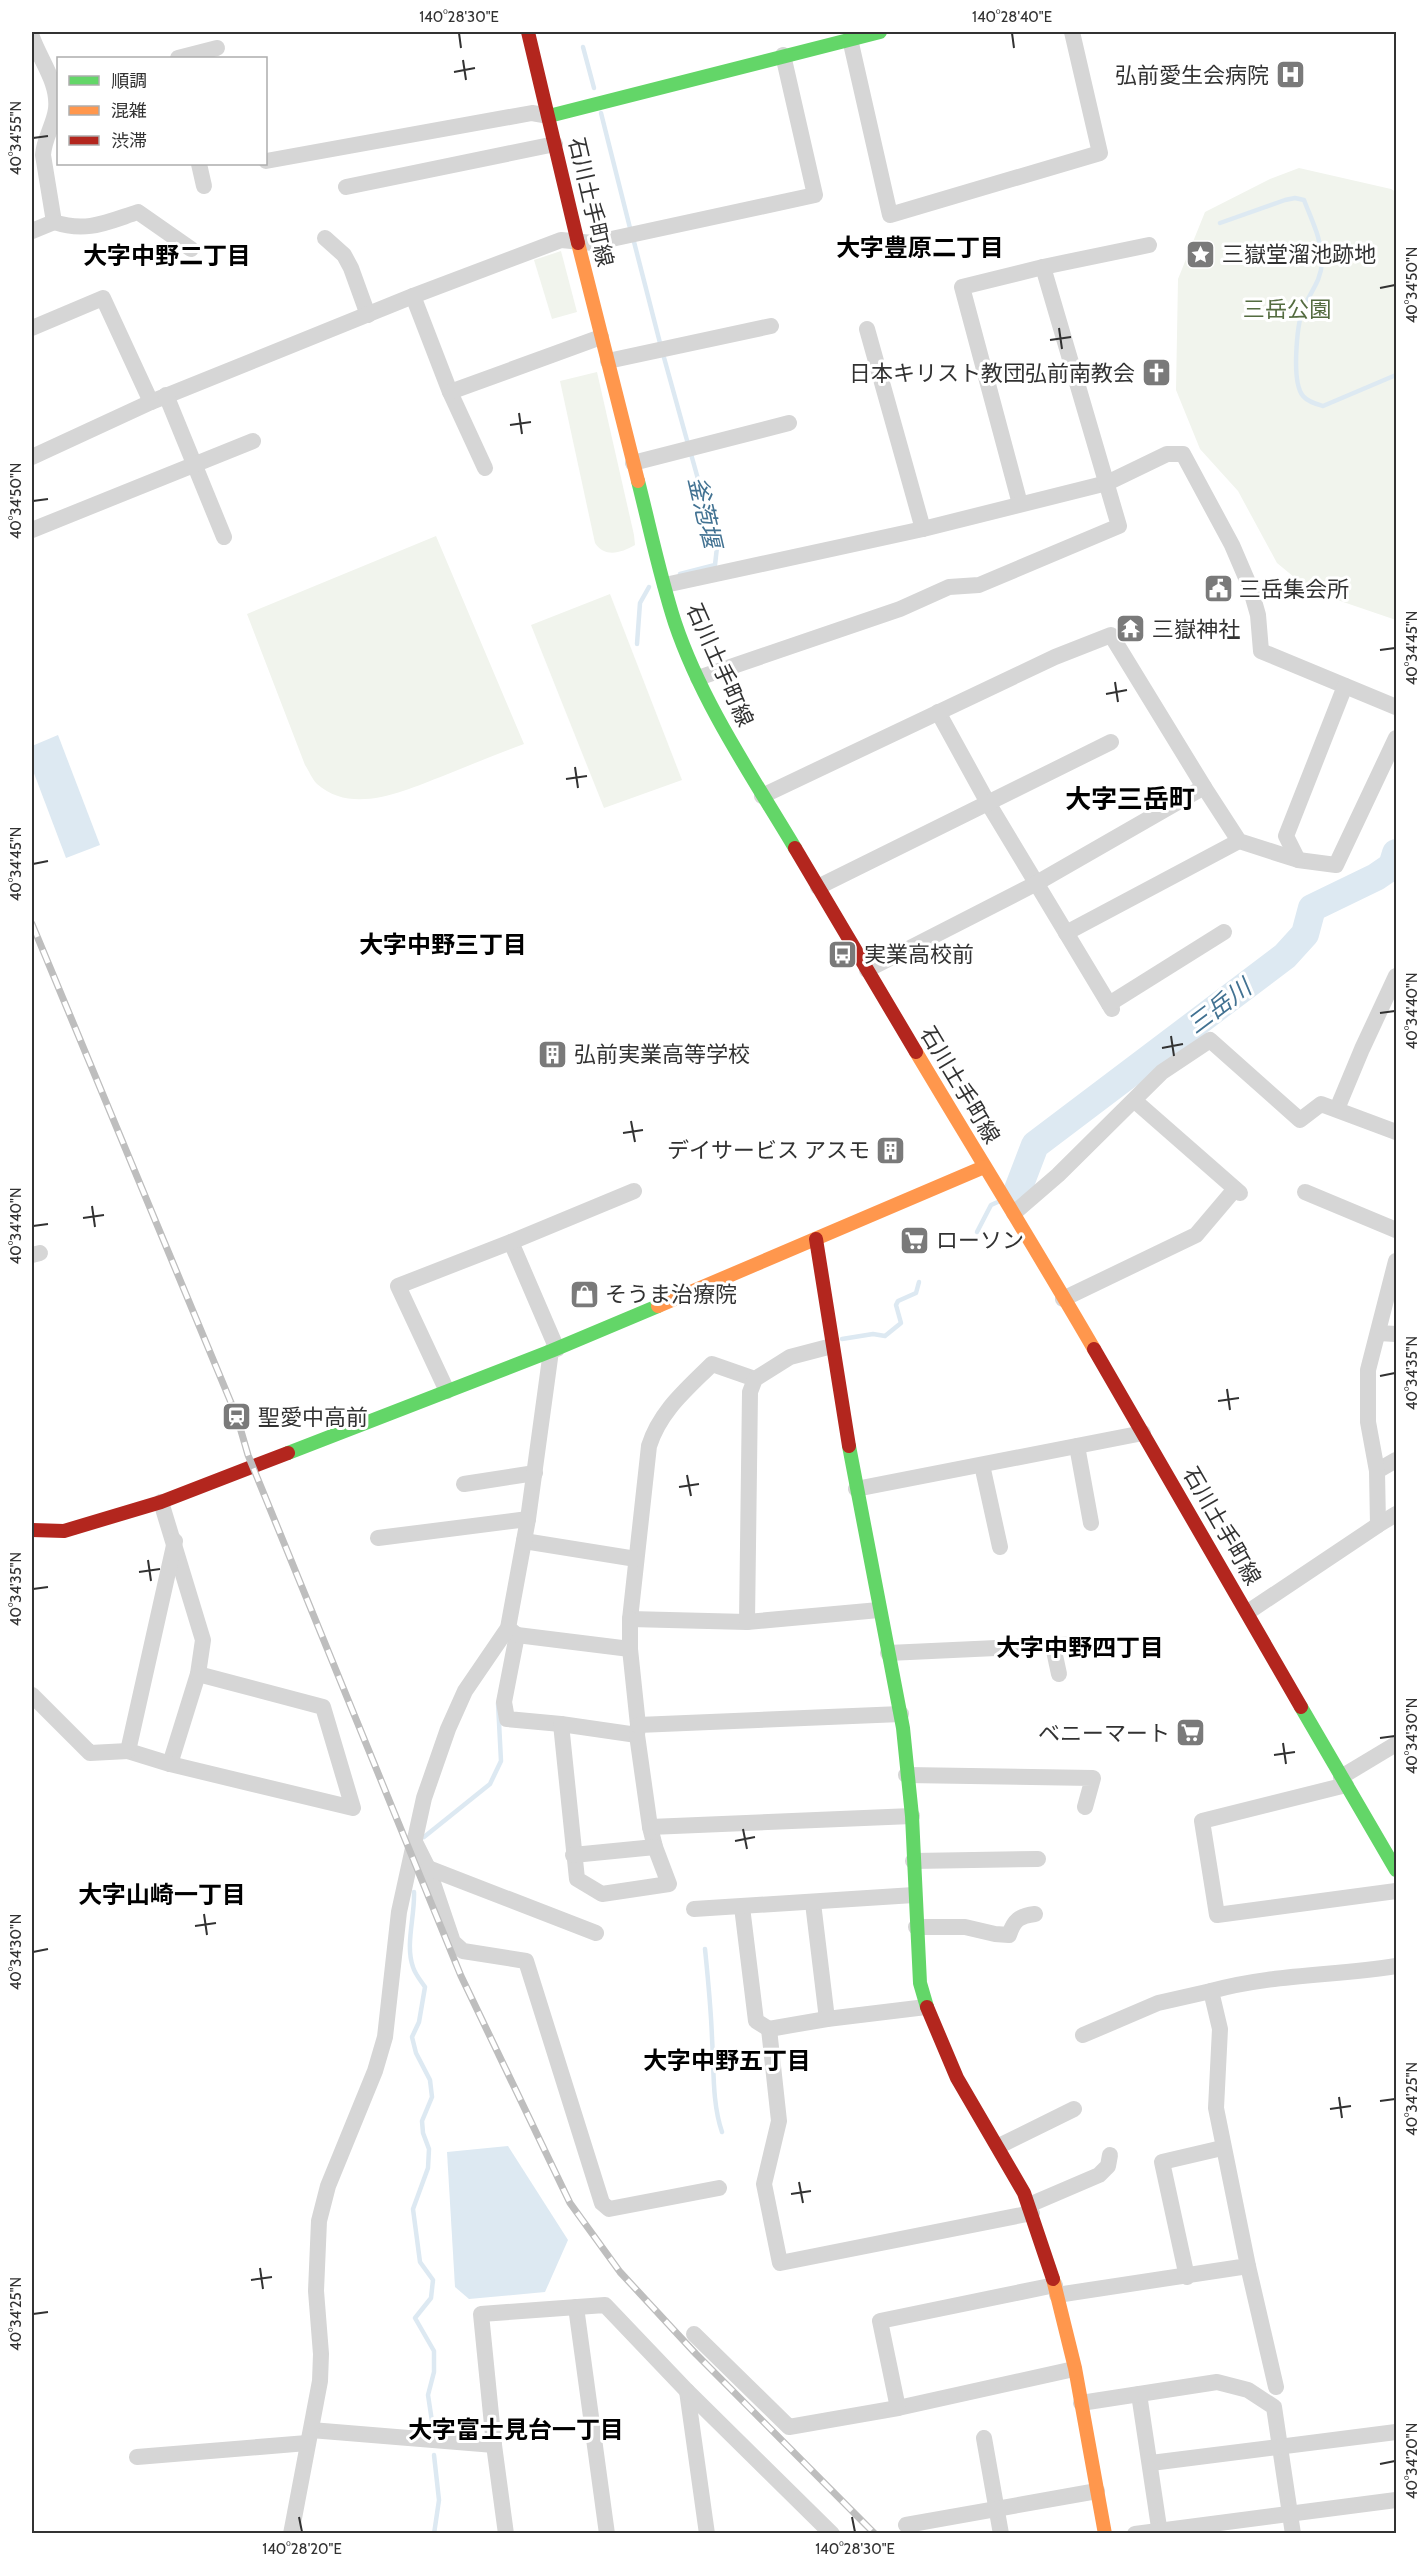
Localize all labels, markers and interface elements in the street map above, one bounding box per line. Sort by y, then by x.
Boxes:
text: 140°28'30"E [419,8,499,26]
text: 140°28'40"E [972,8,1052,26]
legend [57,57,267,165]
hospital icon: 弘前愛生会病院 [1274,59,1306,91]
place label: 弘前愛生会病院 [1115,62,1269,89]
text: 順調 [111,70,147,92]
text: 混雑 [111,100,147,122]
text: 40°34'55"N [7,101,25,175]
text: 渋滞 [111,130,147,152]
street label: 石川土手町線 [563,135,619,269]
district label: 大字豊原二丁目 [836,233,1004,262]
place icon: 三嶽堂溜池跡地 [1185,238,1217,270]
district label: 大字中野二丁目 [83,241,251,270]
place label: 三嶽堂溜池跡地 [1222,241,1376,268]
text: 40°34'50"N [1403,247,1421,323]
park label: 三岳公園 [1243,296,1331,323]
church icon: 日本キリスト教団弘前南教会 [1140,357,1172,389]
place label: 日本キリスト教団弘前南教会 [849,360,1135,387]
text: 40°34'50"N [7,463,25,539]
water label: 釜萢堰 [683,474,728,554]
public building icon: 三岳集会所 [1202,573,1234,605]
place label: 三岳集会所 [1239,576,1349,603]
street label: 石川土手町線 [681,599,759,731]
text: 40°34'45"N [1403,611,1421,685]
temple icon: 三嶽神社 [1115,613,1147,645]
place label: 三嶽神社 [1152,616,1240,643]
district label: 大字三岳町 [1065,783,1195,815]
text: 40°34'45"N [7,827,25,901]
district label: 大字中野三丁目 [359,930,527,959]
bus stop icon: 実業高校前 [827,938,859,970]
place label: 実業高校前 [864,941,974,968]
water label: 三岳川 [1182,971,1259,1039]
text: 40°34'40"N [1403,973,1421,1049]
street label: 石川土手町線 [914,1021,1006,1149]
building icon: 弘前実業高等学校 [537,1038,569,1070]
place label: 弘前実業高等学校 [574,1041,750,1068]
building icon: デイサービス アスモ [875,1134,907,1166]
place label: デイサービス アスモ [667,1137,870,1164]
text: 40°34'40"N [7,1188,25,1264]
supermarket icon: ローソン [899,1224,931,1256]
place label: ローソン [936,1227,1024,1254]
shop icon: そうま治療院 [568,1278,600,1310]
place label: そうま治療院 [605,1281,737,1308]
text: 40°34'35"N [1403,1336,1421,1410]
station icon: 聖愛中高前 [221,1401,253,1433]
place label: 聖愛中高前 [258,1404,368,1431]
street label: 石川土手町線 [1177,1462,1267,1590]
text: 40°34'35"N [7,1552,25,1626]
district label: 大字中野四丁目 [996,1633,1164,1662]
text: 40°34'30"N [1403,1698,1421,1774]
supermarket icon: ベニーマート [1175,1717,1207,1749]
place label: ベニーマート [1038,1720,1170,1747]
district label: 大字山崎一丁目 [78,1880,246,1909]
text: 40°34'30"N [7,1914,25,1990]
district label: 大字中野五丁目 [643,2046,811,2075]
text: 40°34'25"N [1403,2062,1421,2136]
text: 40°34'25"N [7,2277,25,2351]
district label: 大字富士見台一丁目 [408,2415,624,2444]
text: 40°34'20"N [1403,2423,1421,2499]
text: 140°28'20"E [262,2540,342,2558]
text: 140°28'30"E [815,2540,895,2558]

